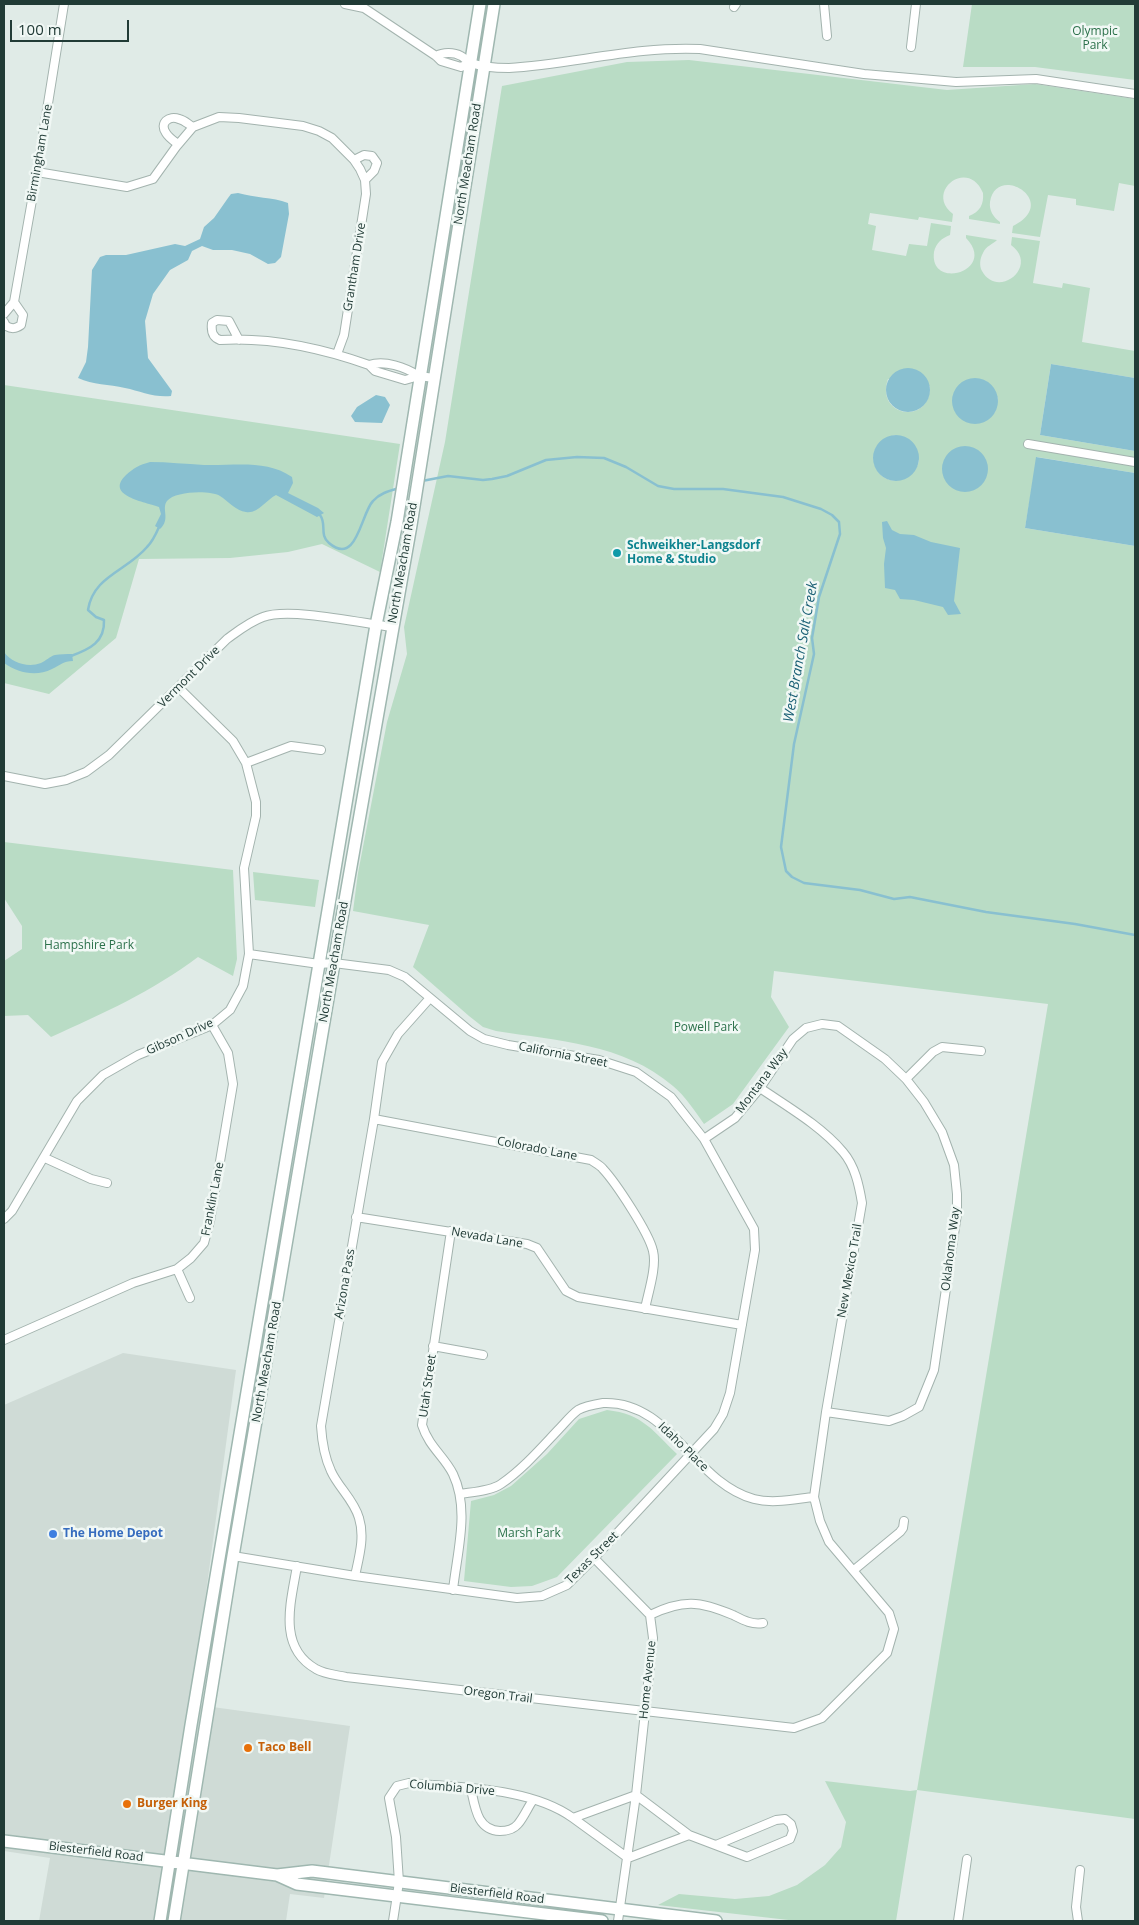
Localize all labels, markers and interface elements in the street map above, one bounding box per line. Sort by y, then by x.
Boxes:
scale bar [12,10,131,42]
text: 100 m [18,19,62,39]
park label: Olympic Park [1072,25,1118,53]
street label: North Meacham Road [451,102,485,226]
street label: Birmingham Lane [24,103,56,203]
street label: Grantham Drive [341,222,369,312]
street label: North Meacham Road [385,501,421,625]
place label: Schweikher-Langsdorf Home & Studio [627,539,760,567]
marker: Schweikher-Langsdorf Home & Studio [611,547,623,559]
water label: West Branch Salt Creek [780,580,822,724]
street label: Vermont Drive [155,643,223,711]
street label: North Meacham Road [316,900,352,1024]
park label: Hampshire Park [44,939,134,953]
street label: Gibson Drive [144,1016,216,1058]
park label: Powell Park [674,1021,738,1035]
street label: California Street [517,1039,609,1071]
street label: Montana Way [733,1046,791,1116]
street label: Colorado Lane [496,1134,578,1164]
street label: Franklin Lane [199,1161,227,1237]
street label: Oklahoma Way [939,1206,963,1292]
street label: New Mexico Trail [835,1223,865,1319]
street label: Nevada Lane [450,1225,524,1251]
street label: Arizona Pass [332,1248,358,1320]
street label: North Meacham Road [249,1300,285,1424]
street label: Utah Street [416,1353,440,1419]
street label: Idaho Place [655,1419,711,1475]
place label: The Home Depot [63,1527,163,1541]
park label: Marsh Park [497,1527,561,1541]
marker: The Home Depot [47,1528,59,1540]
street label: Texas Street [563,1529,621,1587]
street label: Home Avenue [637,1640,659,1720]
street label: Oregon Trail [463,1684,533,1706]
place label: Taco Bell [258,1741,311,1755]
marker: Taco Bell [242,1742,254,1754]
street label: Columbia Drive [409,1777,495,1799]
place label: Burger King [137,1797,207,1811]
marker: Burger King [121,1798,133,1810]
street label: Biesterfield Road [48,1839,144,1865]
street label: Biesterfield Road [449,1881,545,1907]

